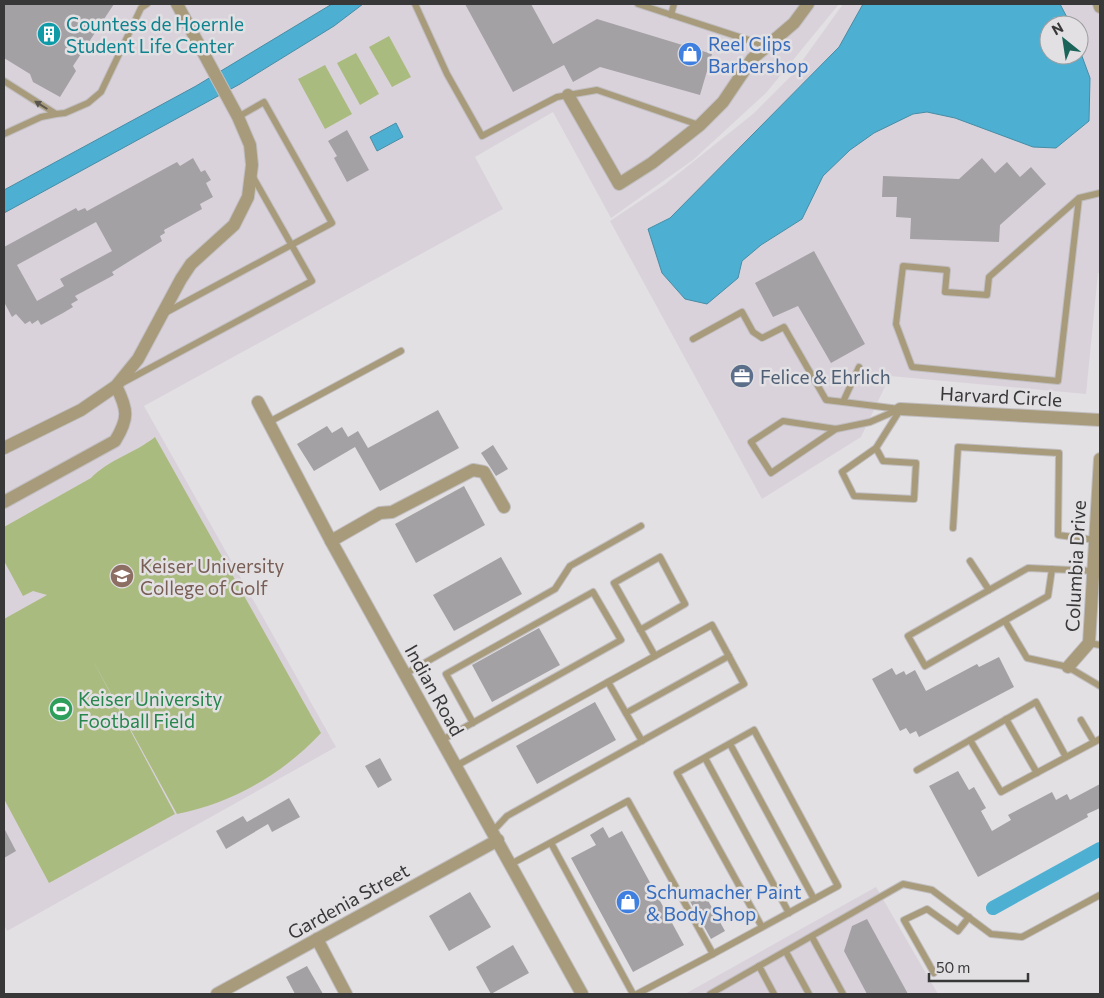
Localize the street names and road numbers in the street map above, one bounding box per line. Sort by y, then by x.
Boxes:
street label: Harvard Circle [939,381,1063,411]
street label: Columbia Drive [1060,499,1090,633]
street label: Indian Road [400,640,470,740]
street label: Gardenia Street [283,858,413,944]

